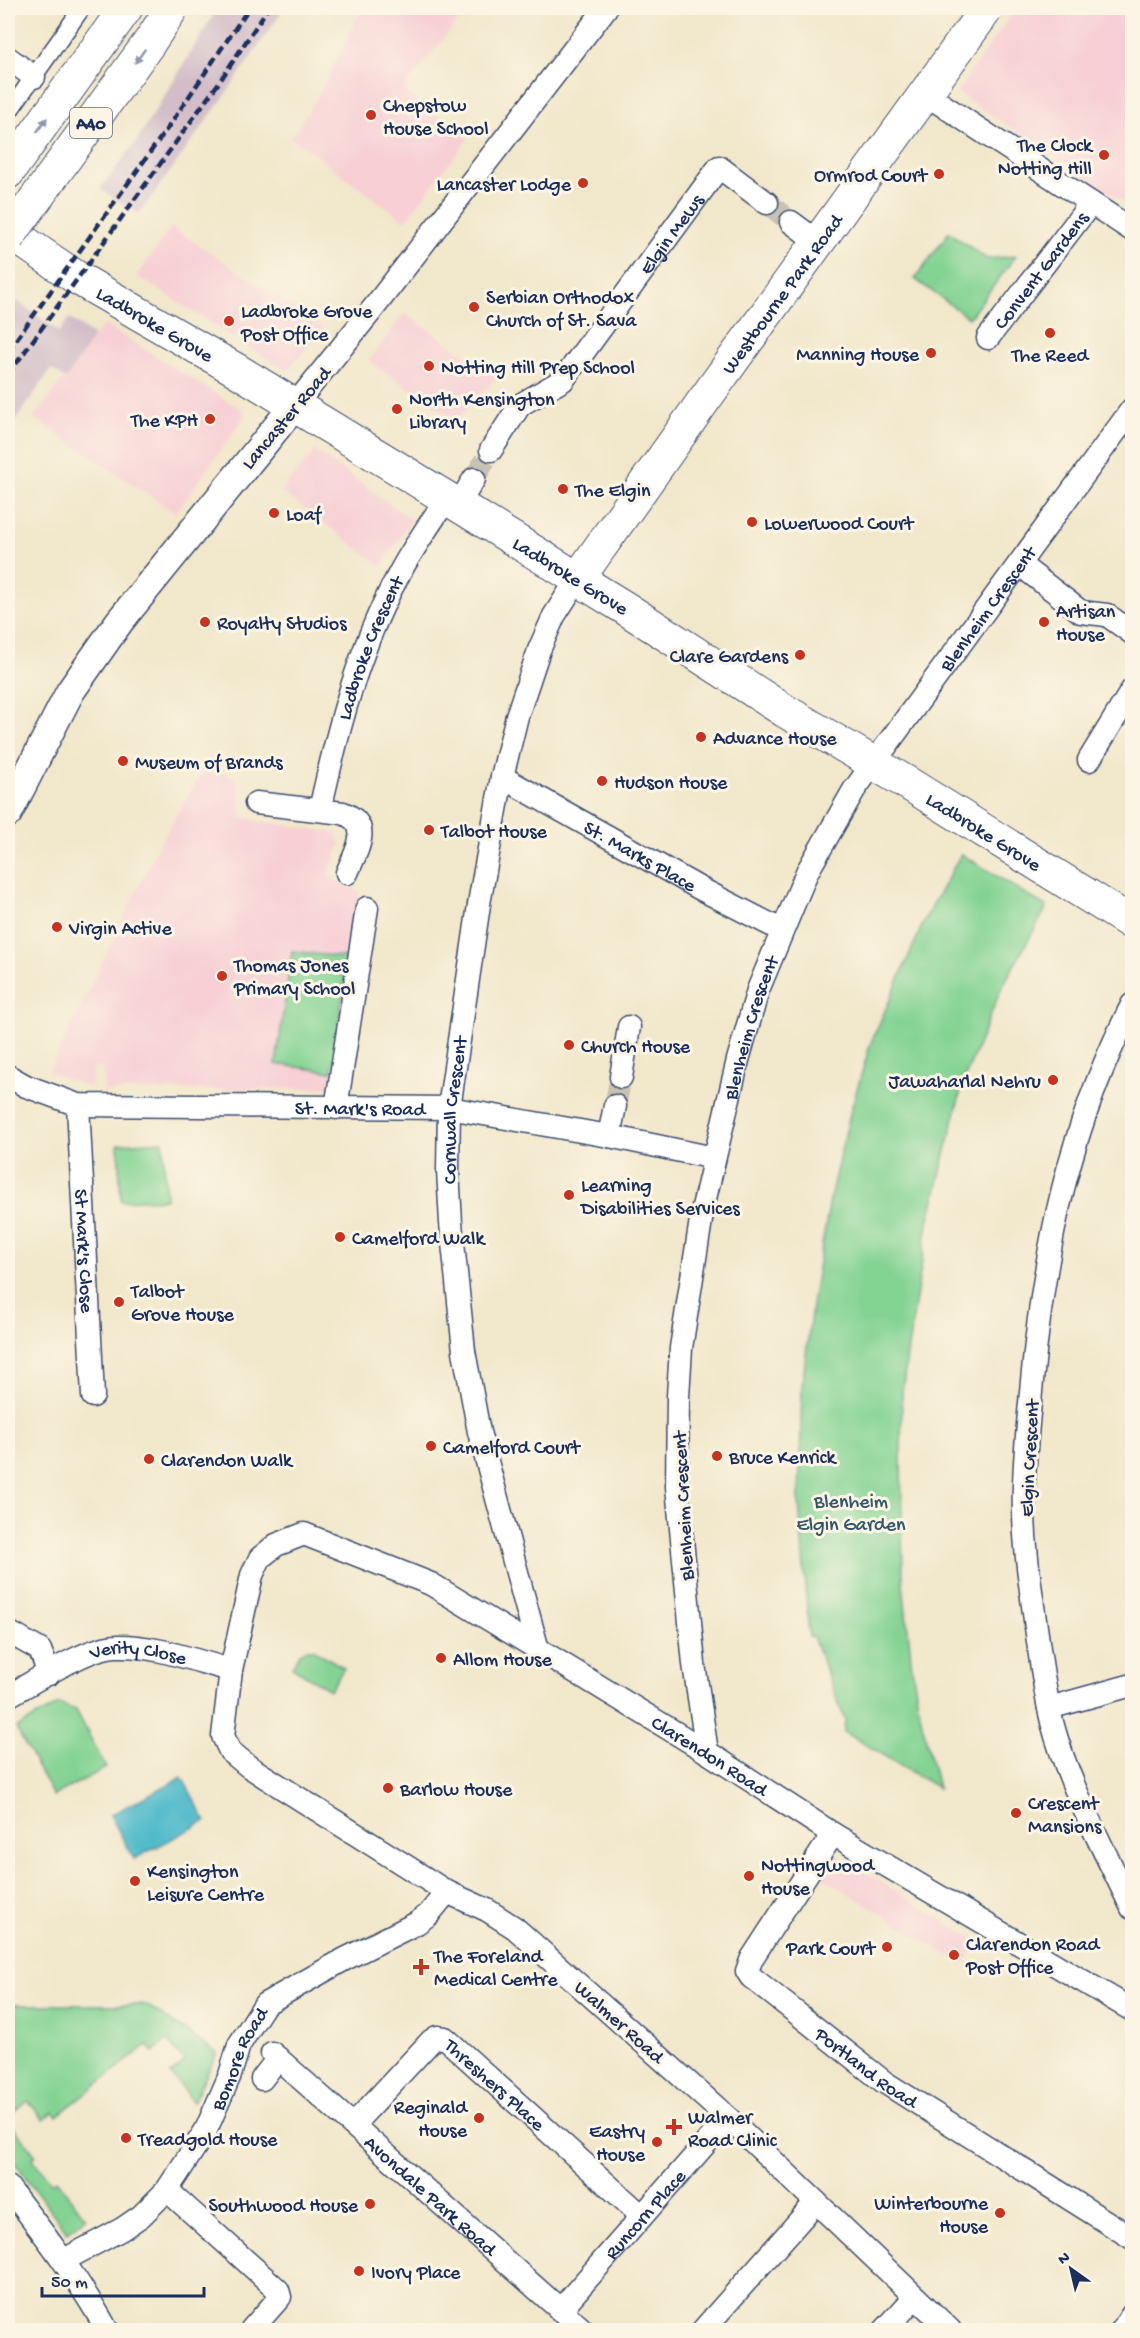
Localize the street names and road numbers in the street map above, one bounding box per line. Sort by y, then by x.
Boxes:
road number: A40 [70,108,112,138]
street label: Elgin Mews [636,190,711,280]
street label: Convent Gardens [991,208,1096,335]
street label: Westbourne Park Road [719,209,851,380]
street label: Ladbroke Grove [91,283,217,369]
street label: Lancaster Road [238,361,339,475]
street label: Ladbroke Grove [507,533,632,622]
street label: Blenheim Crescent [936,542,1044,678]
street label: Ladbroke Crescent [335,572,412,723]
street label: Ladbroke Grove [920,789,1045,879]
street label: St. Marks Place [579,817,700,899]
street label: Blenheim Crescent [721,952,786,1104]
street label: Cornwall Crescent [440,1034,475,1185]
street label: St. Mark's Road [295,1099,428,1123]
street label: St Mark's Close [67,1189,97,1314]
street label: Elgin Crescent [1017,1397,1046,1517]
street label: Blenheim Crescent [670,1429,701,1582]
street label: Verity Close [86,1638,189,1672]
street label: Clarendon Road [646,1713,773,1804]
street label: Walmer Road [568,1977,669,2071]
street label: Bomore Road [208,2002,276,2116]
street label: Portland Road [808,2023,923,2116]
street label: Threshers Place [438,2034,549,2138]
street label: Avondale Park Road [358,2132,501,2264]
street label: Runcorn Place [602,2166,693,2266]

